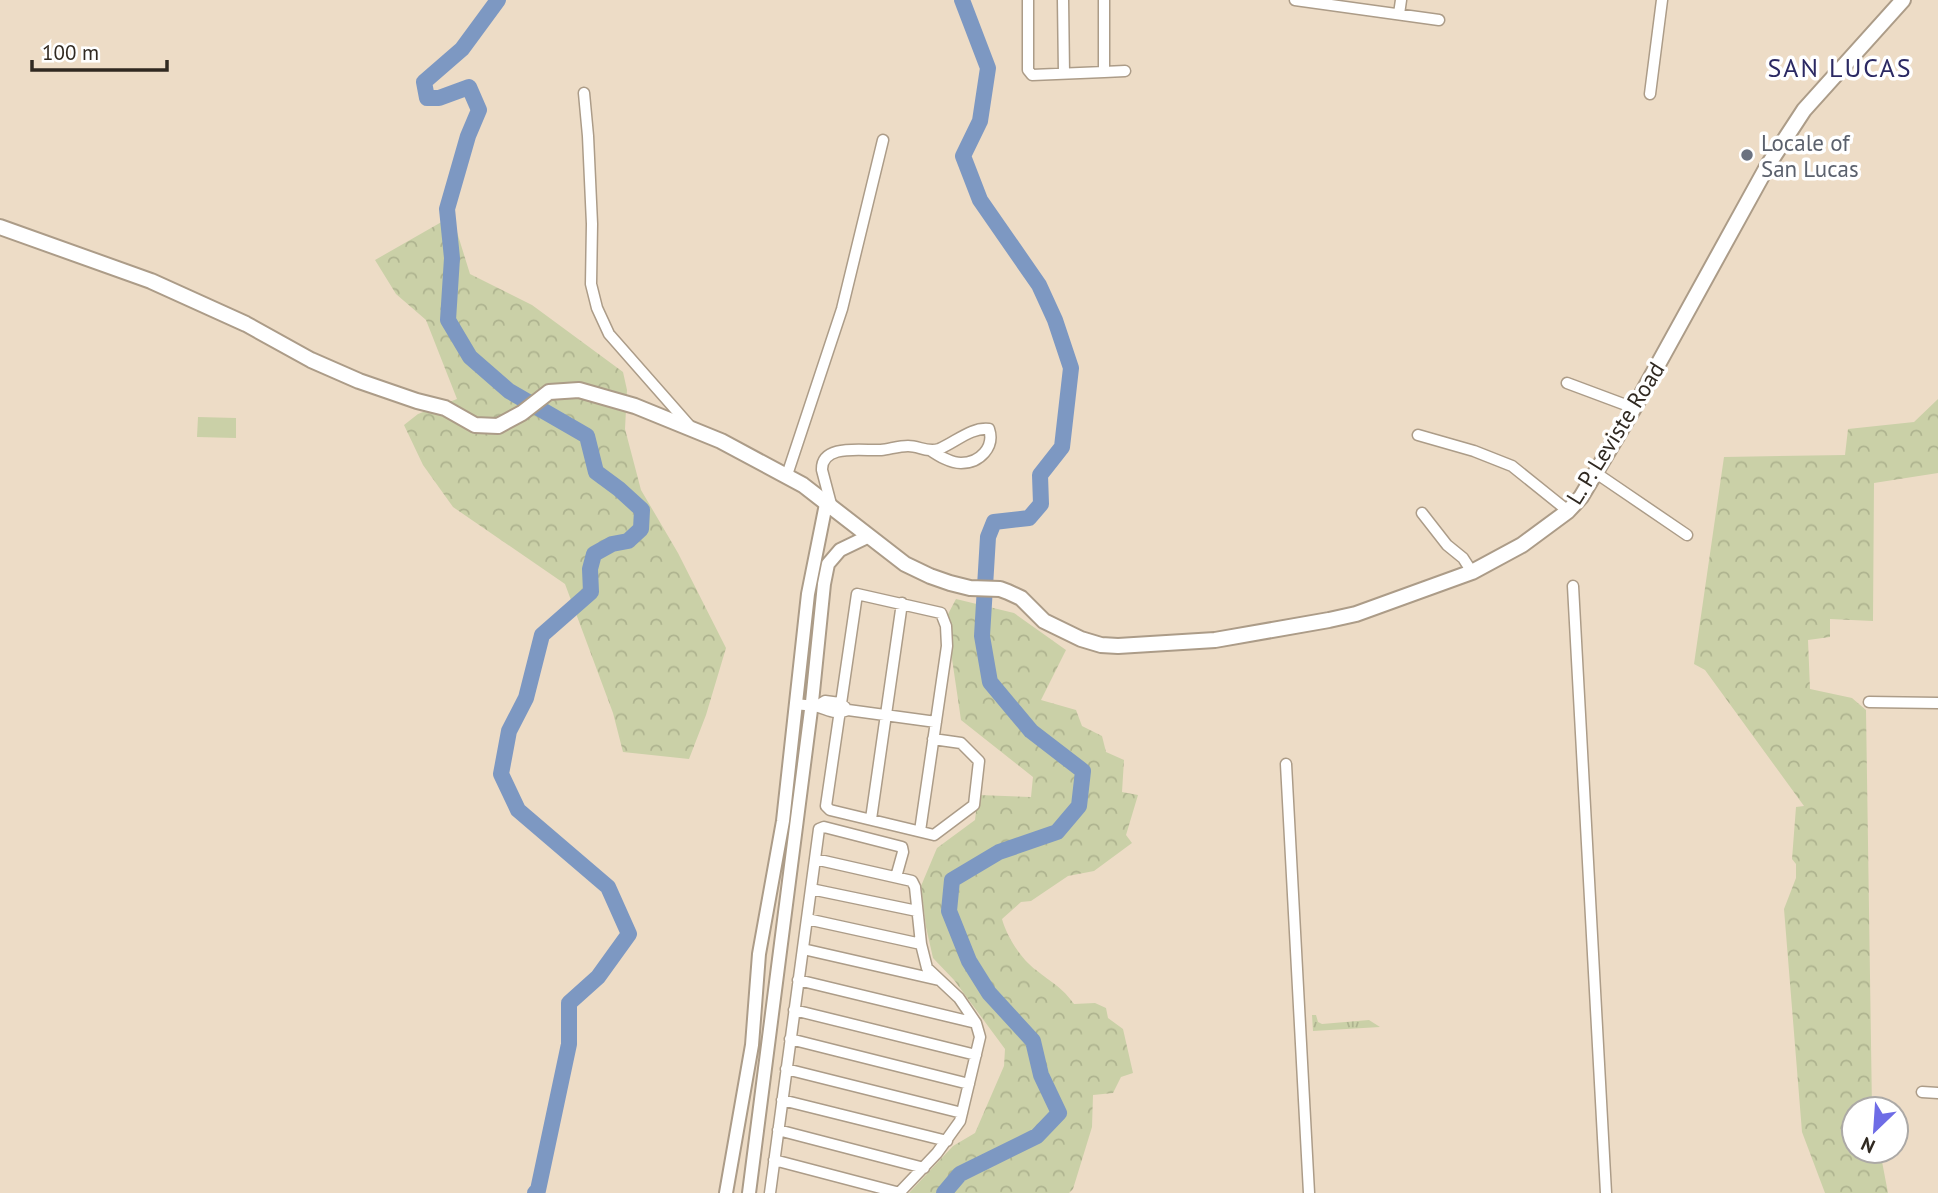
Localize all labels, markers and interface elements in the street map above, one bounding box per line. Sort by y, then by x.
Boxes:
scale bar [32,28,166,72]
text: 100 m [42,39,99,66]
district label: SAN LUCAS [1768,51,1912,84]
place label: Locale of San Lucas [1761,128,1859,183]
marker: Locale of San Lucas [1739,147,1755,163]
street label: L. P. Leviste Road [1560,356,1670,510]
north arrow [1840,1095,1910,1165]
text: N [1857,1132,1879,1159]

